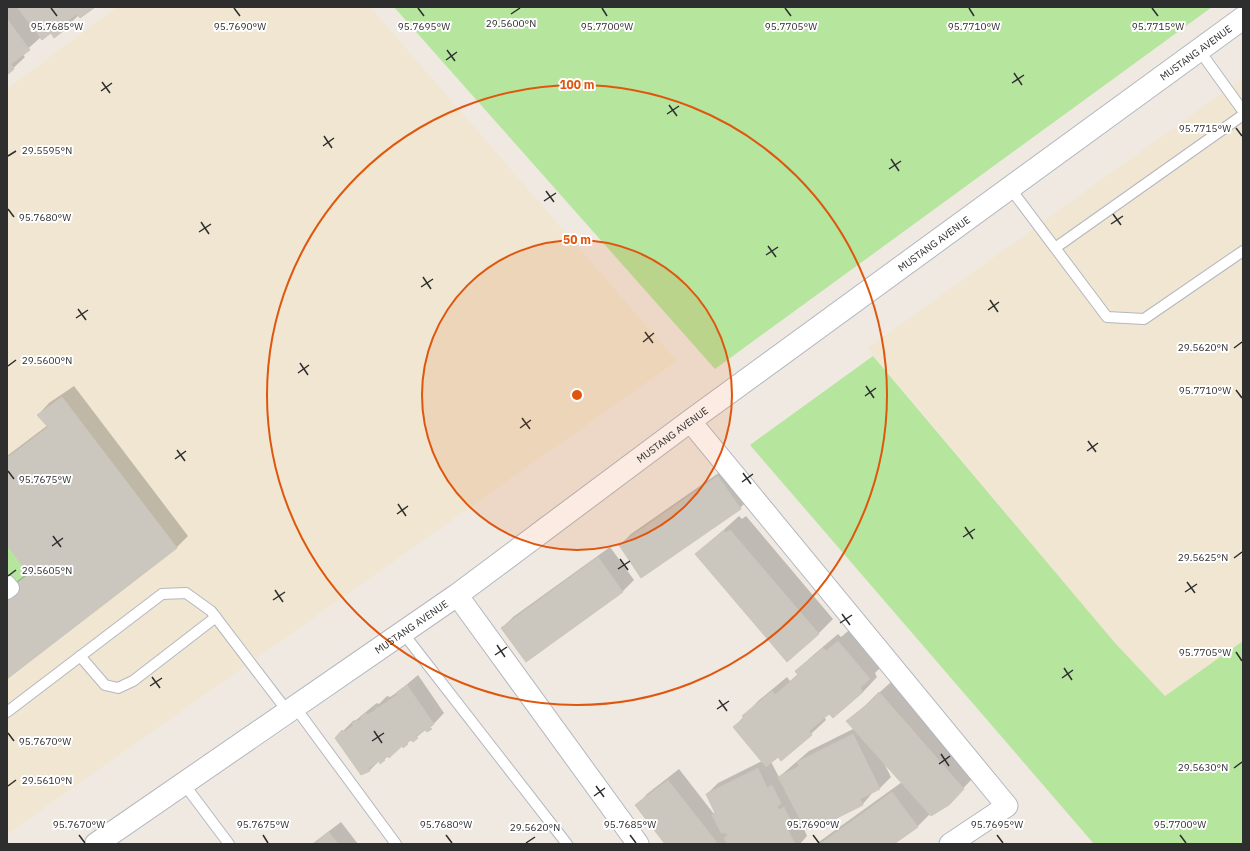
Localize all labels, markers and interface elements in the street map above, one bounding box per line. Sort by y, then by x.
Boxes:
text: 29.5600°N [486,17,536,30]
text: 95.7685°W [31,20,83,33]
text: 95.7690°W [214,20,266,33]
text: 95.7695°W [398,20,450,33]
text: 95.7700°W [581,20,633,33]
text: 95.7705°W [765,20,817,33]
text: 95.7710°W [948,20,1000,33]
text: 95.7715°W [1132,20,1184,33]
street label: MUSTANG AVENUE [1157,22,1235,84]
text: 100 m [559,77,595,92]
text: 95.7715°W [1179,122,1231,135]
text: 29.5595°N [22,144,72,157]
text: 95.7680°W [19,211,71,224]
street label: MUSTANG AVENUE [895,213,973,274]
text: 50 m [563,232,591,247]
text: 29.5620°N [1178,341,1228,354]
text: 29.5600°N [22,354,72,367]
text: 95.7710°W [1179,384,1231,397]
centre of rings [570,388,584,402]
street label: MUSTANG AVENUE [634,404,711,466]
text: 95.7675°W [19,473,71,486]
text: 29.5625°N [1178,551,1228,564]
text: 29.5605°N [22,564,72,577]
street label: MUSTANG AVENUE [372,597,451,657]
text: 95.7705°W [1179,646,1231,659]
text: 95.7670°W [19,735,71,748]
text: 29.5630°N [1178,761,1228,774]
text: 29.5610°N [22,774,72,787]
text: 95.7670°W [53,818,105,831]
text: 95.7675°W [237,818,289,831]
text: 95.7680°W [420,818,472,831]
text: 95.7685°W [604,818,656,831]
text: 95.7690°W [787,818,839,831]
text: 95.7695°W [971,818,1023,831]
text: 95.7700°W [1154,818,1206,831]
text: 29.5620°N [510,821,560,834]

